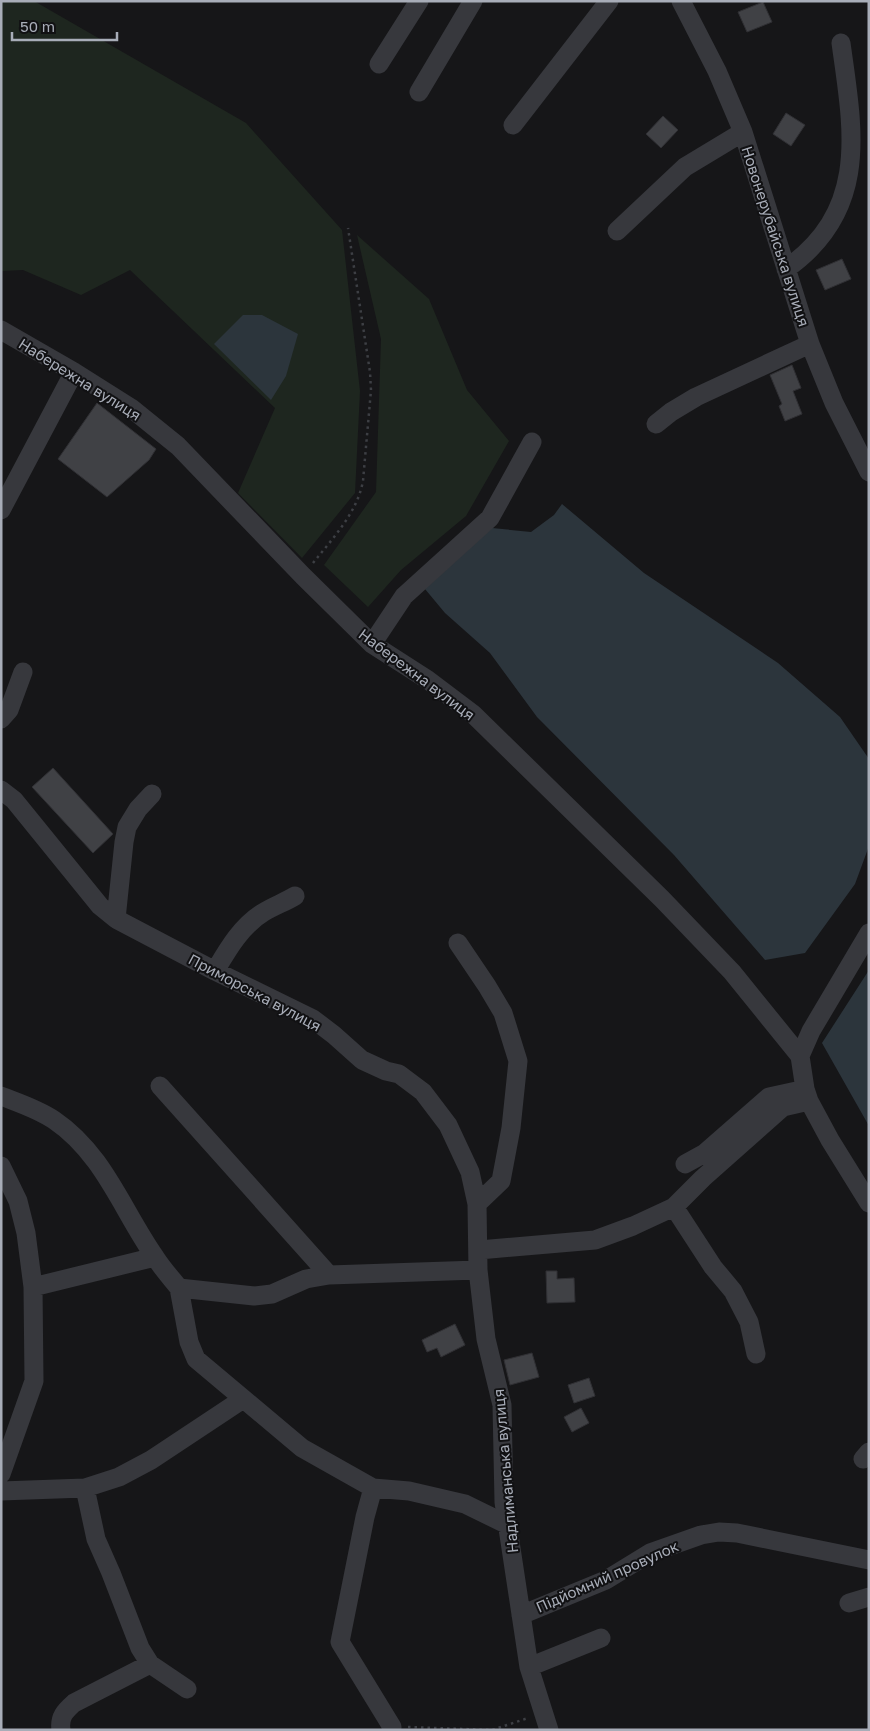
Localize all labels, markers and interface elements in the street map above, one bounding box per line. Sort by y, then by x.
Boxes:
scale bar [12,10,118,42]
text: 50 m [20,17,55,35]
street label: Новонерубайська вулиця [738,144,814,328]
street label: Набережна вулиця [16,334,144,424]
street label: Набережна вулиця [355,624,479,724]
street label: Приморська вулиця [186,949,324,1035]
street label: Надлиманська вулиця [489,1388,521,1554]
street label: Підйомний провулок [533,1536,682,1616]

